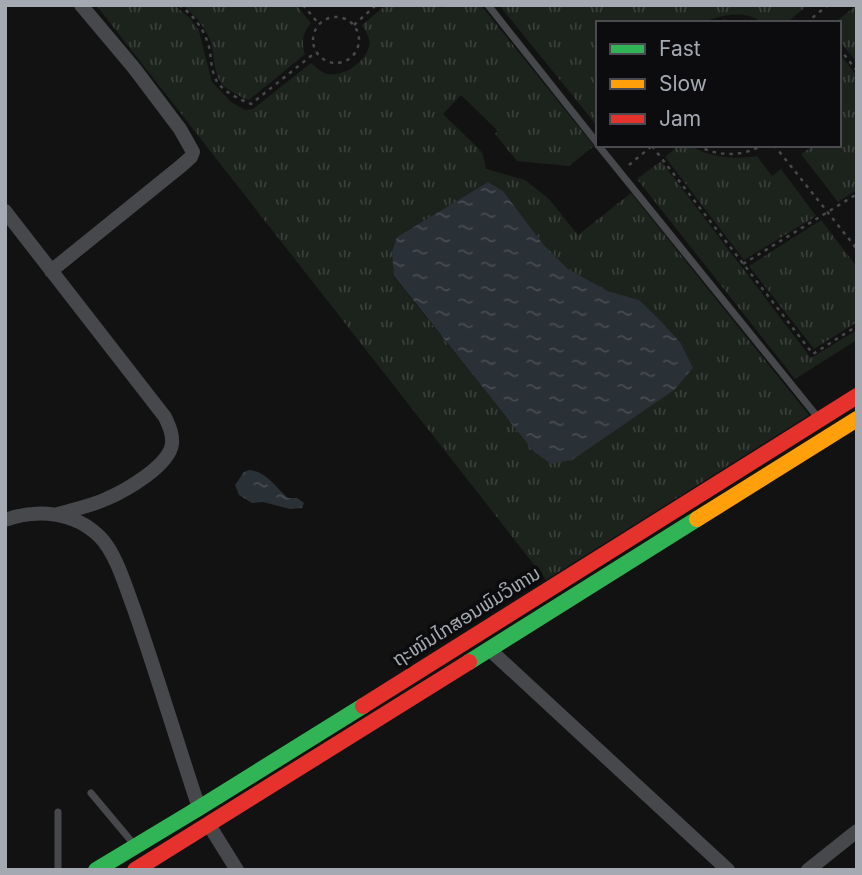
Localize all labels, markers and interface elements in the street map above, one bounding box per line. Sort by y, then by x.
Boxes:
legend [596,21,841,147]
text: Fast [659,36,701,61]
text: Slow [659,71,707,96]
text: Jam [659,106,701,131]
street label: ຖະໜົນໄກສອນພົມວິຫານ [388,561,545,671]

